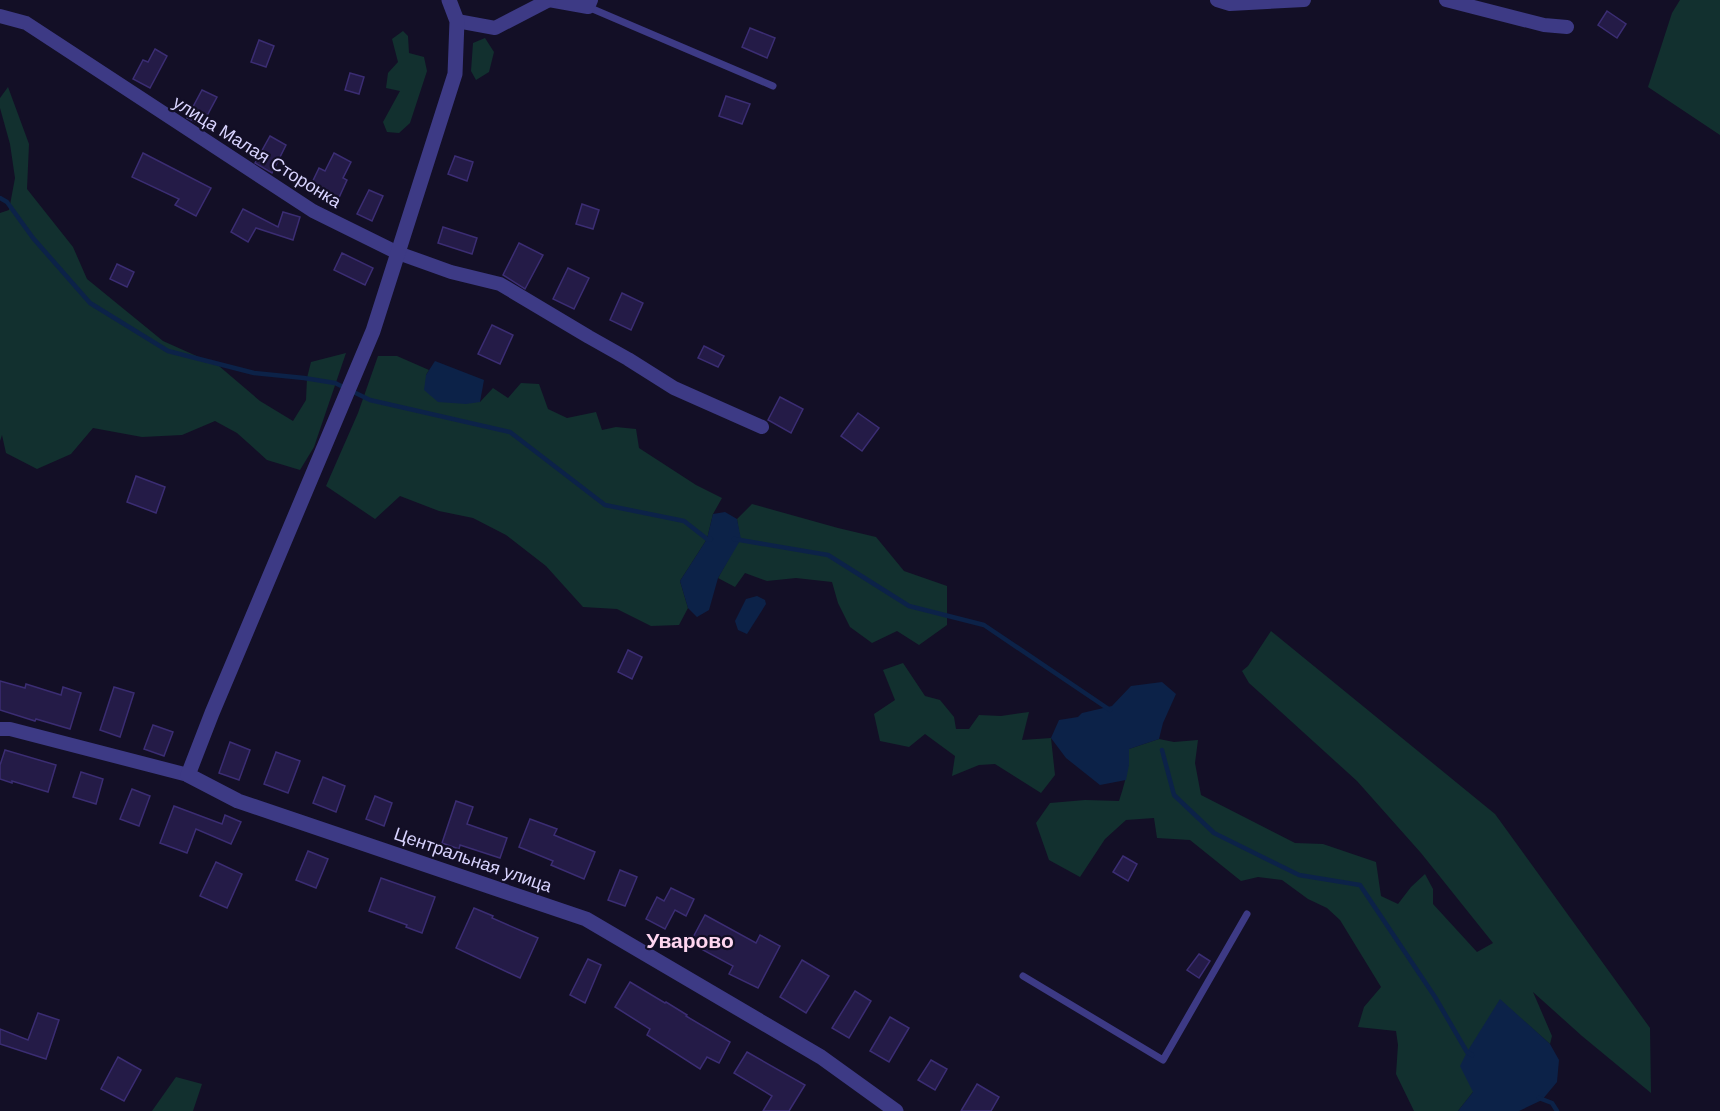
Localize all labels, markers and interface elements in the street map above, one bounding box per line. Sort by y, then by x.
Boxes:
street label: улица Малая Сторонка [169,92,346,212]
street label: Центральная улица [391,824,555,897]
district label: Уварово [646,929,734,952]

